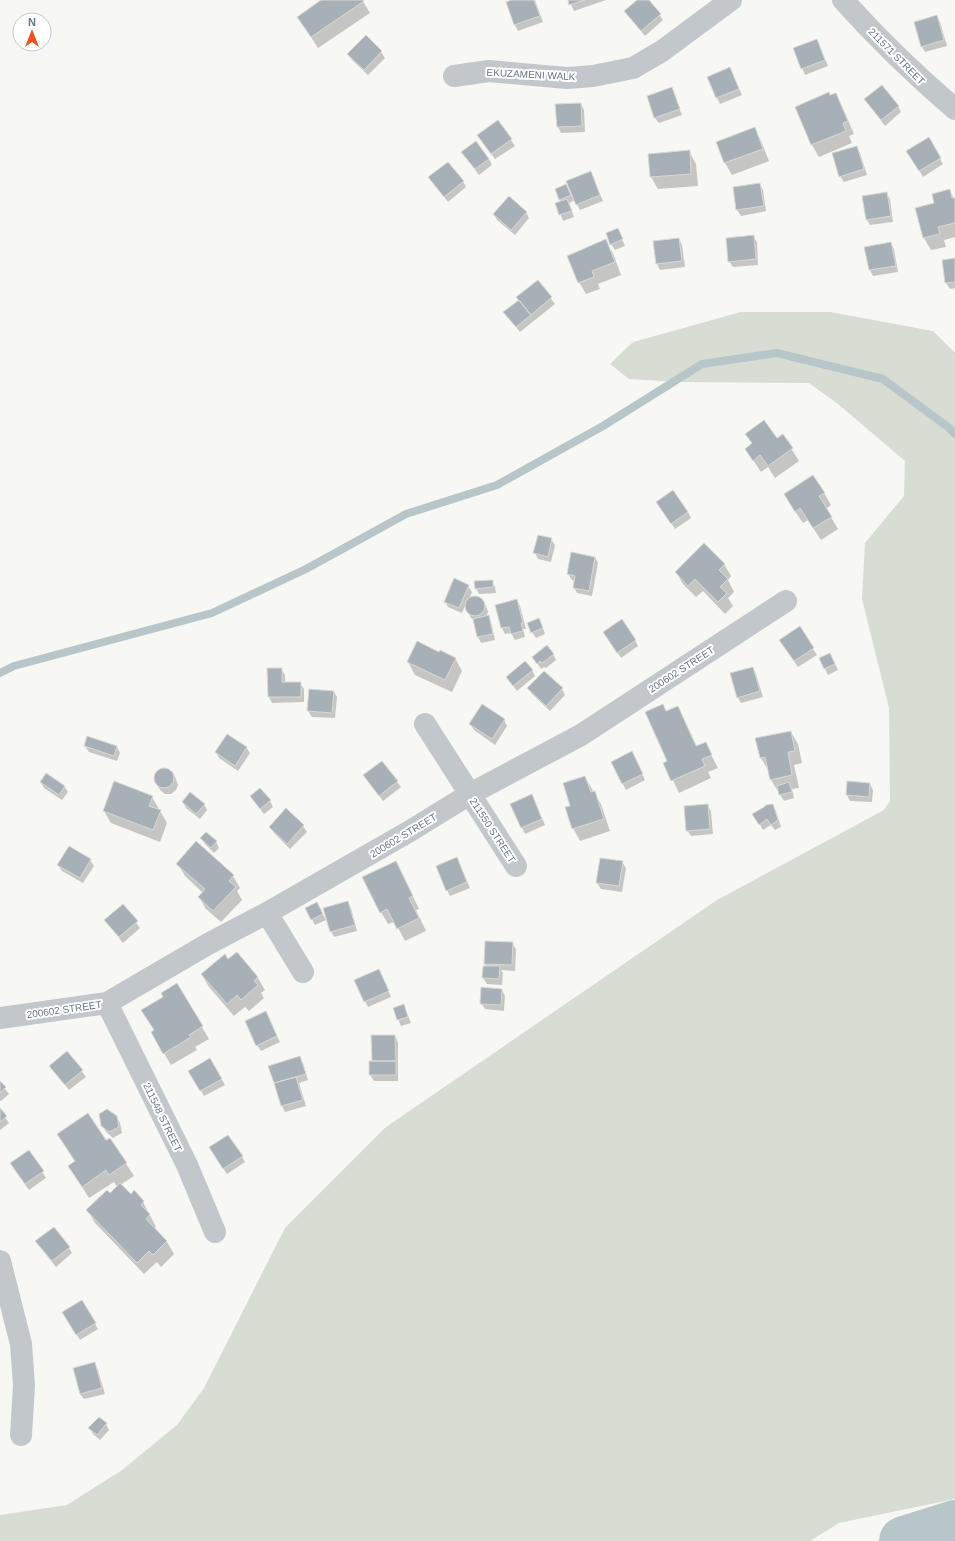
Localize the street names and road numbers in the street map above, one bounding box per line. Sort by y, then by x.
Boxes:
street label: 211571 STREET [866,26,927,87]
street label: EKUZAMENI WALK [486,67,576,82]
street label: 200602 STREET [647,644,716,695]
street label: 211550 STREET [468,796,518,865]
street label: 200602 STREET [368,811,438,860]
street label: 200602 STREET [26,999,102,1020]
street label: 211548 STREET [141,1081,184,1153]

